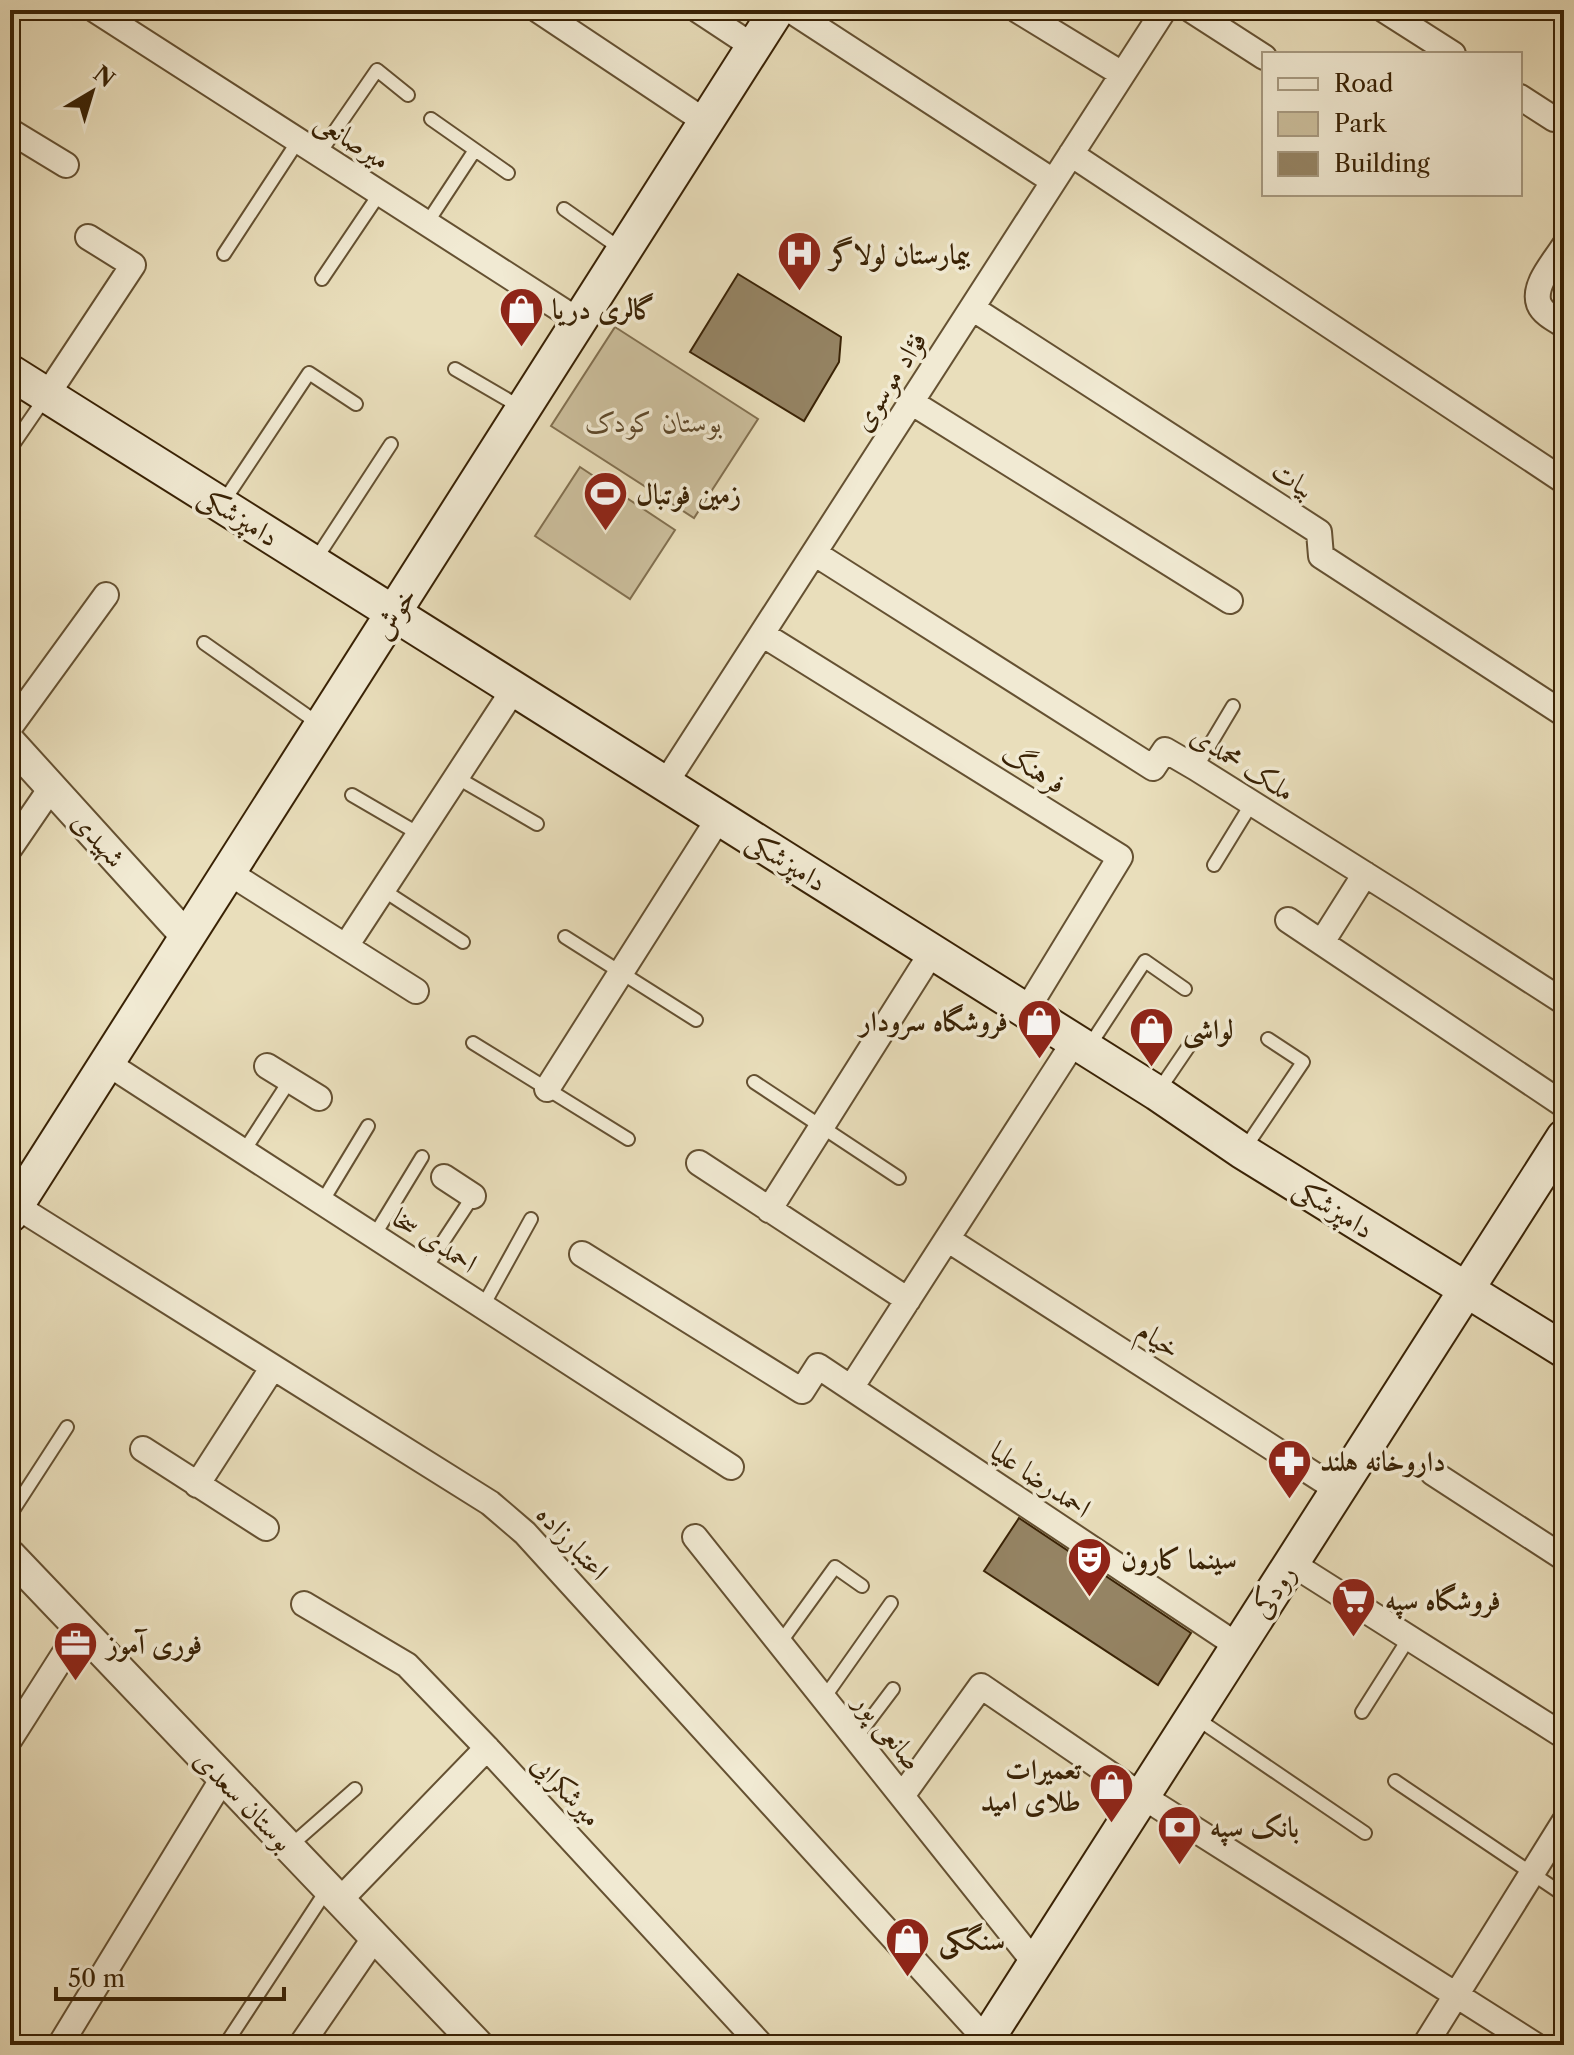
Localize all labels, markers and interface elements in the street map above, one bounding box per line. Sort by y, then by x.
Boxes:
north arrow [52,52,132,132]
legend [1262,52,1522,196]
text: N [88,60,120,93]
text: Road [1334,69,1394,98]
street label: میرصانعی [308,103,397,178]
text: Park [1334,109,1387,138]
text: Building [1334,149,1430,178]
hospital icon: بیمارستان لولاگر [775,230,823,293]
place label: بیمارستان لولاگر [827,236,971,272]
shop icon: گالری دریا [497,285,545,348]
place label: گالری دریا [552,292,655,327]
street label: فؤاد موسوی [844,325,934,438]
park label: بوستان کودک [586,405,722,440]
street label: بیات [1265,453,1321,506]
sports icon: زمین فوتبال [581,470,629,533]
place label: زمین فوتبال [636,477,741,512]
street label: دامپزشکی [191,478,285,556]
street label: خوش [365,580,424,646]
street label: ملک محمدی [1185,718,1301,808]
street label: فرهنگ [995,735,1072,802]
street label: شهیدی [63,804,133,875]
street label: دامپزشکی [739,823,833,901]
shop icon: فروشگاه سرودار [1015,997,1063,1060]
place label: فروشگاه سرودار [856,1003,1008,1040]
shop icon: لواشی [1128,1005,1176,1068]
place label: لواشی [1183,1012,1234,1049]
street label: دامپزشکی [1286,1170,1380,1248]
street label: احمدی سخا [386,1200,484,1280]
street label: خیام [1127,1313,1187,1372]
street label: احمدرضا علیا [984,1433,1098,1525]
pharmacy icon: داروخانه هلند [1265,1437,1313,1500]
place label: داروخانه هلند [1320,1444,1446,1478]
street label: اعتبارزاده [530,1497,616,1587]
theatre icon: سینما کارون [1066,1535,1114,1598]
place label: سینما کارون [1121,1542,1237,1576]
street label: رودکی [1243,1558,1303,1624]
supermarket icon: فروشگاه سپه [1330,1576,1378,1639]
place label: فروشگاه سپه [1385,1582,1501,1620]
office icon: فوری آموز [52,1620,100,1683]
place label: فوری آموز [104,1627,202,1662]
street label: صانعی پور [843,1683,930,1779]
street label: بوستان سعدی [186,1742,301,1859]
street label: میرشکرایی [523,1746,609,1835]
place label: تعمیرات طلای امید [980,1752,1082,1818]
shop icon: تعمیرات طلای امید [1088,1761,1136,1824]
bank icon: بانک سپه [1155,1803,1203,1866]
place label: بانک سپه [1210,1810,1299,1847]
shop icon: سنگکی [884,1916,932,1979]
place label: سنگکی [939,1922,1005,1960]
scale bar [56,1951,284,2001]
text: 50 m [68,1964,125,1993]

